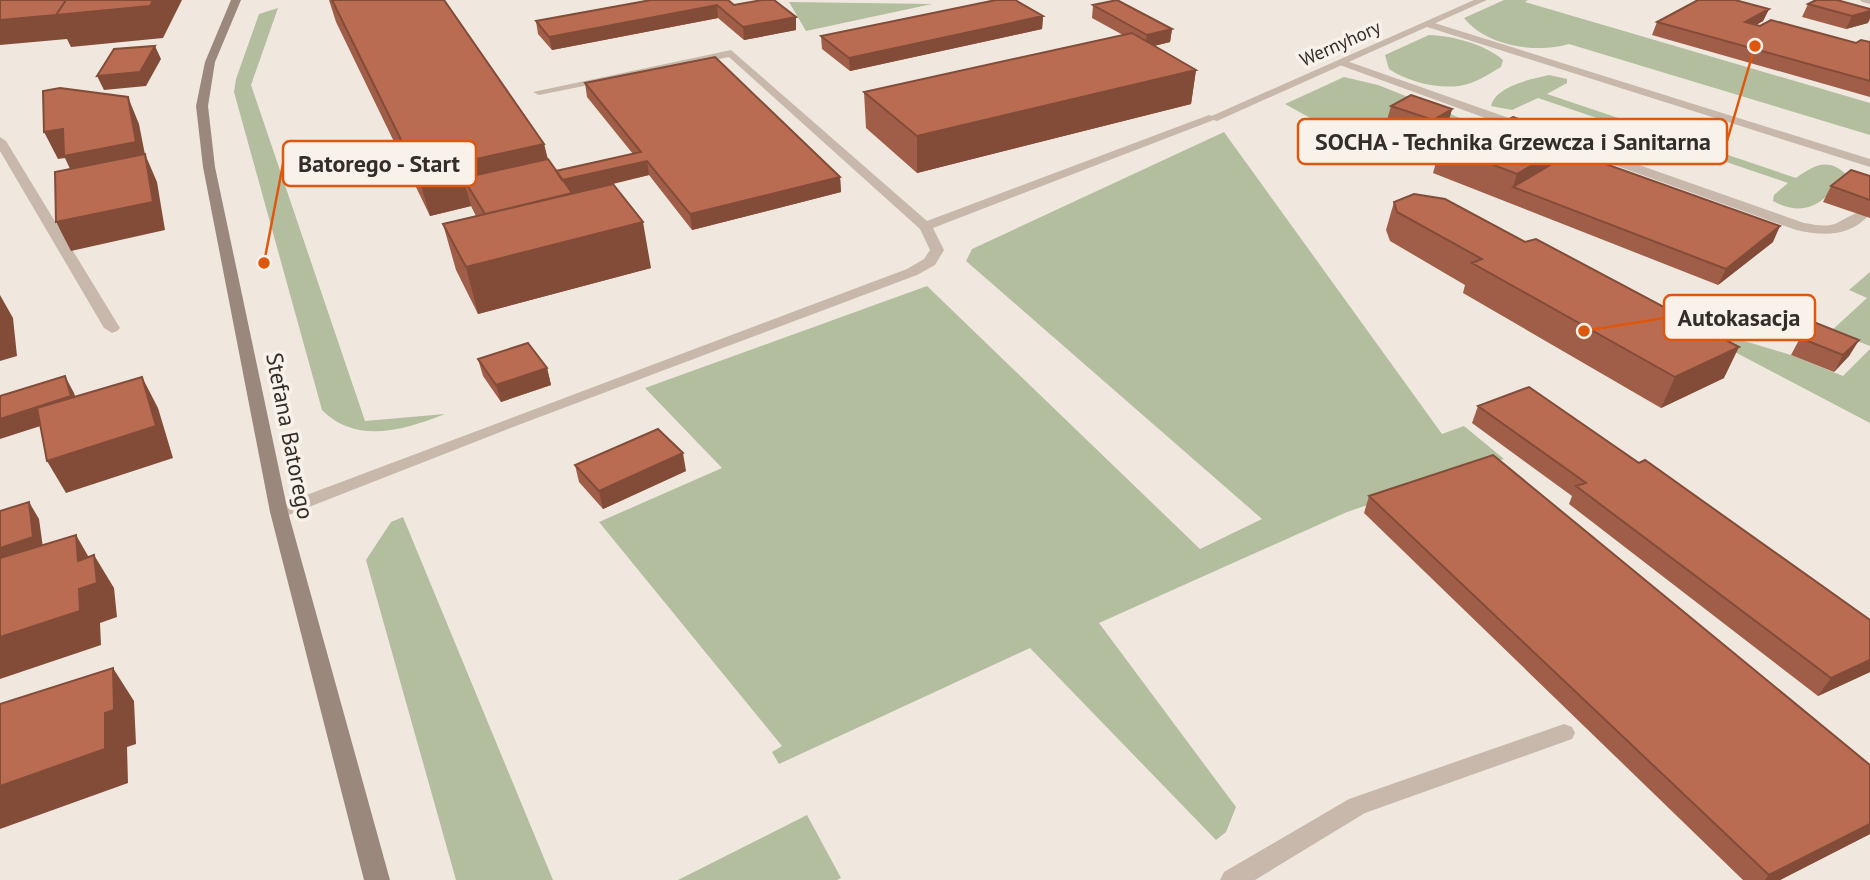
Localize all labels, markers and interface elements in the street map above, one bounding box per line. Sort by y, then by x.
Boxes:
street label: Wernyhory [1296,14,1384,71]
callout: SOCHA - Technika Grzewcza i Sanitarna [1298,119,1727,164]
text: SOCHA - Technika Grzewcza i Sanitarna [1315,126,1711,157]
callout: Batorego - Start [283,141,476,186]
text: Batorego - Start [298,148,461,179]
callout: Autokasacja [1664,295,1815,340]
text: Autokasacja [1677,302,1801,333]
street label: Stefana Batorego [260,350,321,522]

